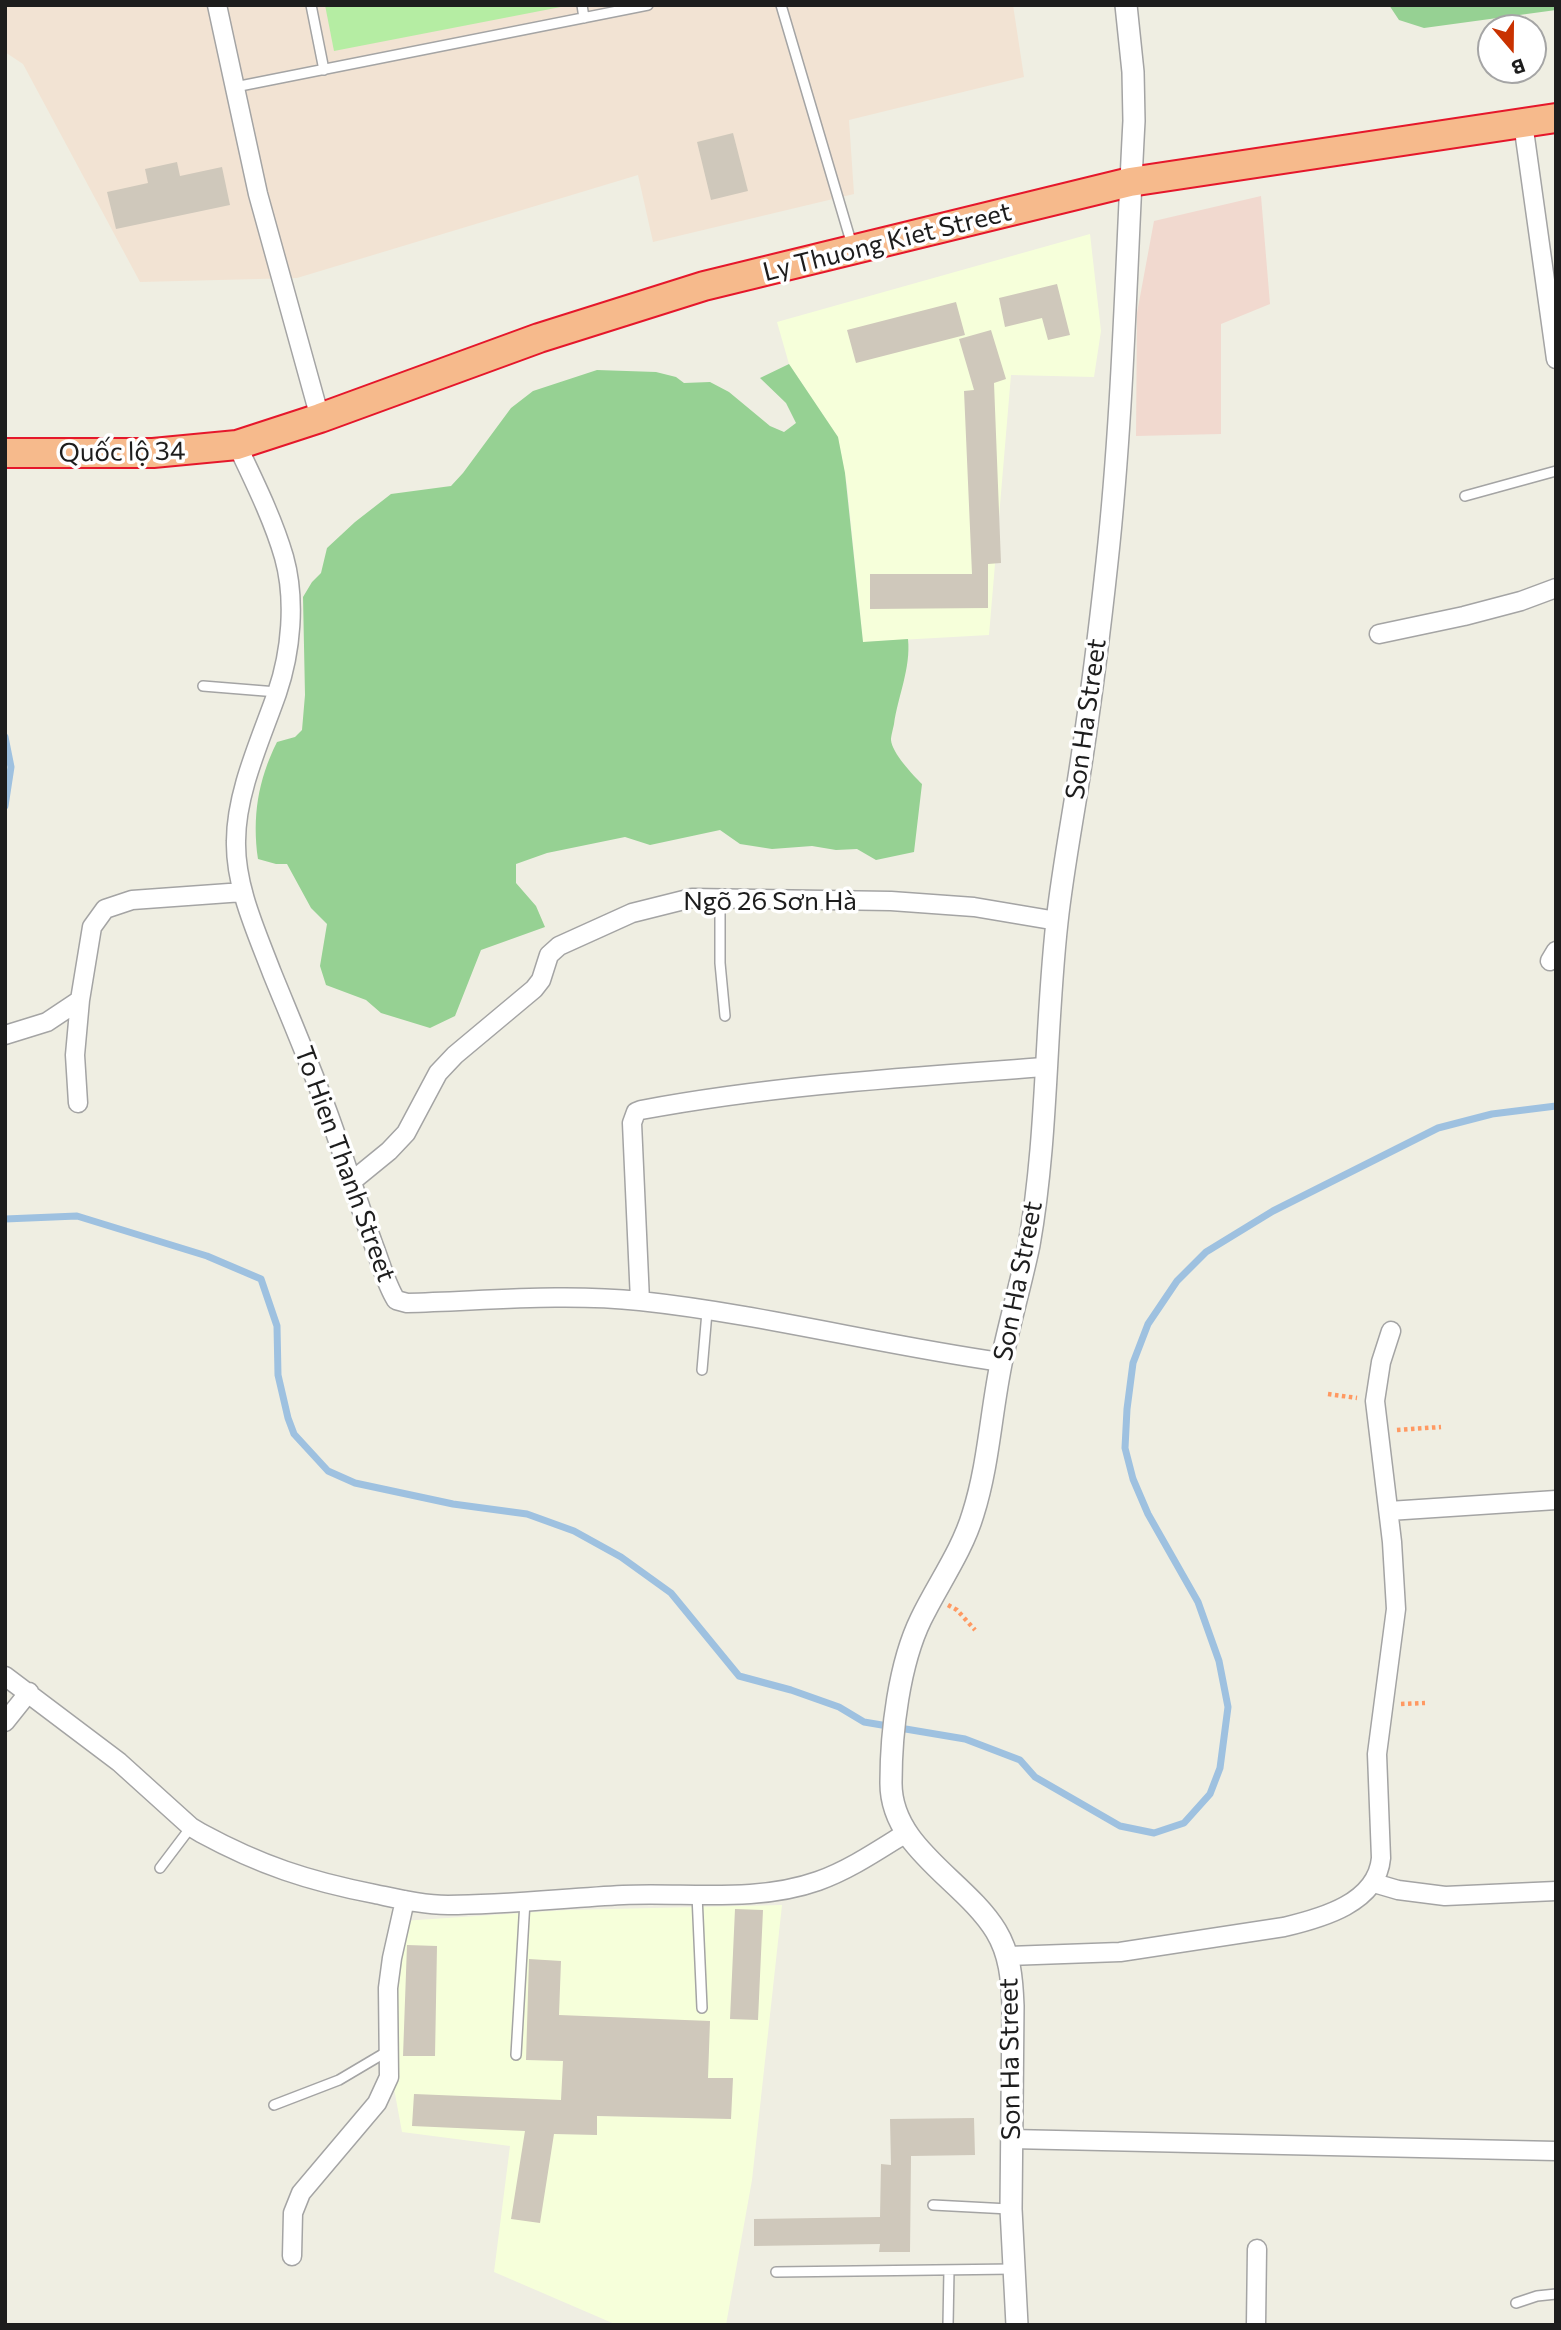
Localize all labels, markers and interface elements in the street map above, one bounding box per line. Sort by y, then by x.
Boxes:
north arrow [1477,14,1547,84]
text: B [1509,54,1529,80]
street label: Ly Thuong Kiet Street [760,196,1014,288]
street label: Quốc lộ 34 [58,435,186,469]
street label: Son Ha Street [1059,637,1113,801]
street label: Ngõ 26 Sơn Hà [683,885,857,917]
street label: To Hien Thanh Street [288,1042,402,1286]
street label: Son Ha Street [987,1198,1049,1364]
street label: Son Ha Street [993,1978,1027,2140]

